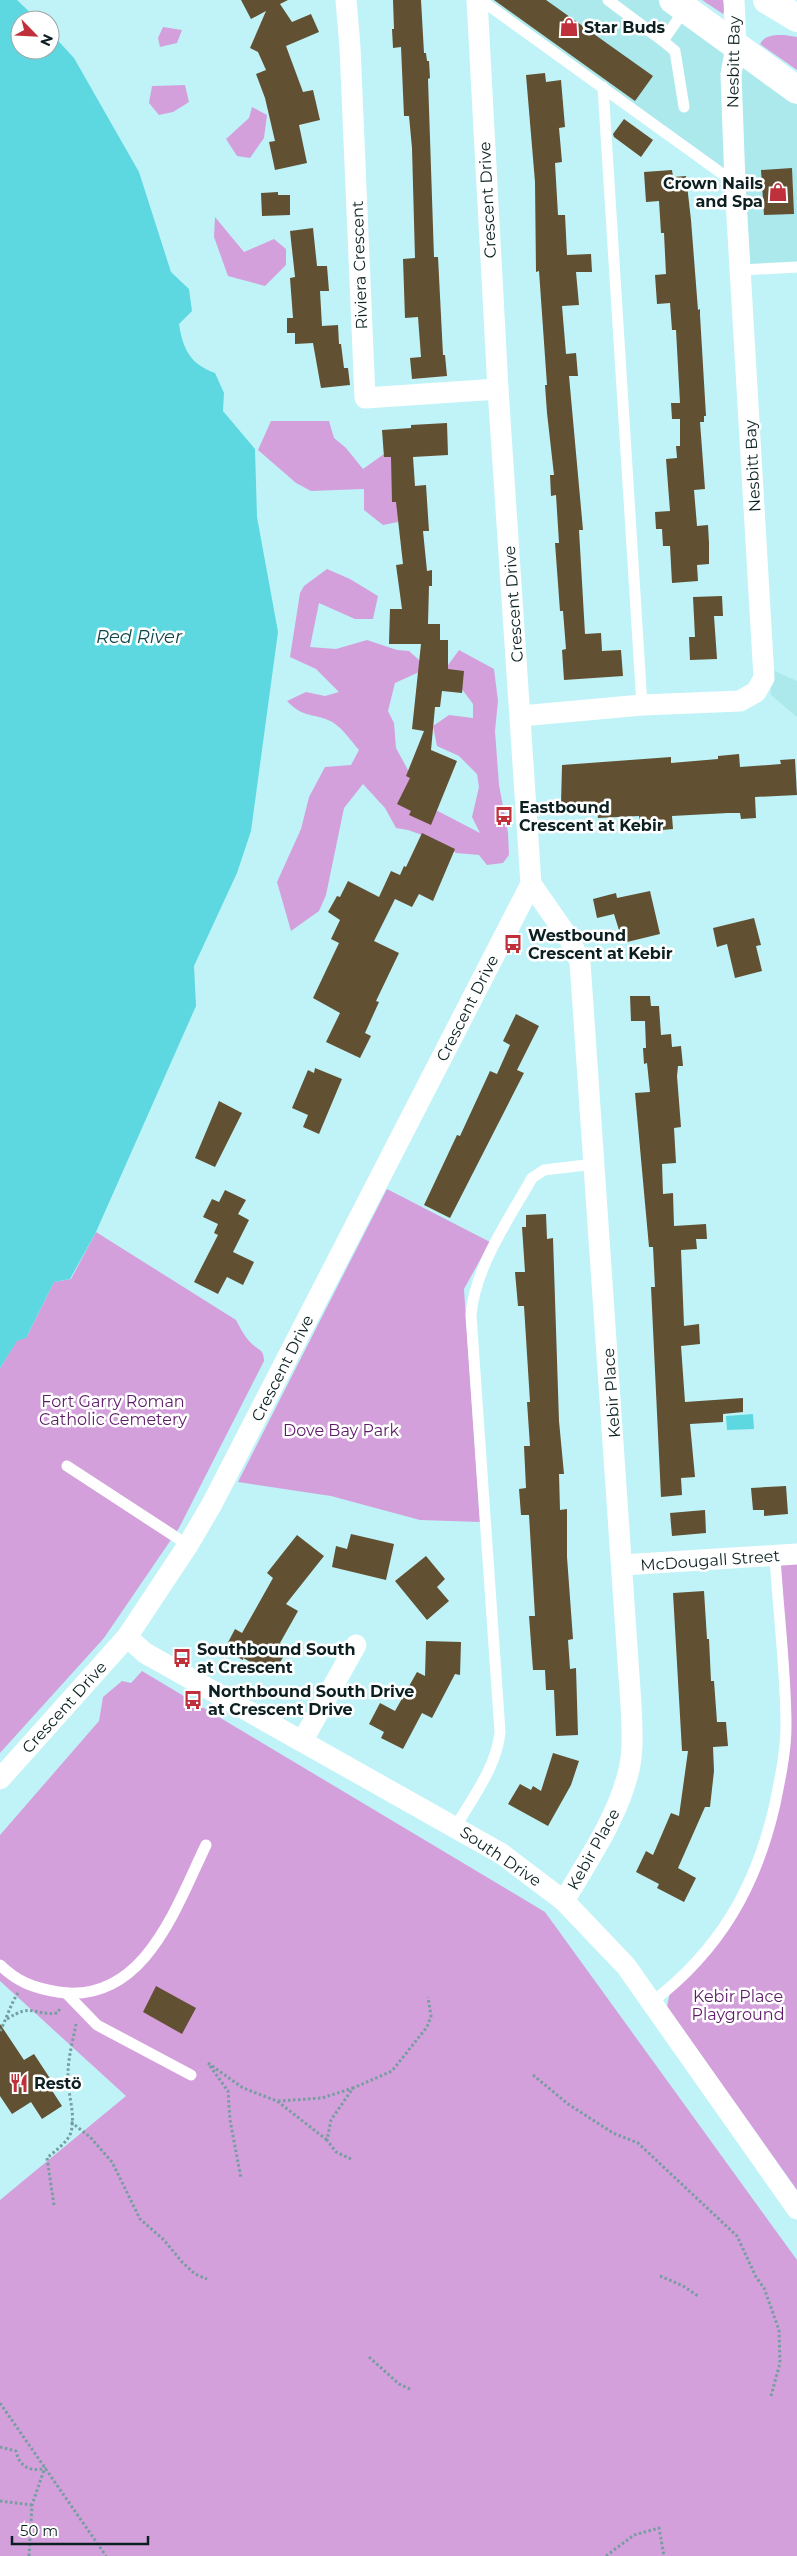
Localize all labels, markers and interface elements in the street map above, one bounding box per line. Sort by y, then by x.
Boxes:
north arrow [10,10,60,60]
street label: Nesbitt Bay [723,15,744,108]
shop icon: Star Buds [558,16,580,38]
place label: Star Buds [584,18,665,37]
text: N [36,31,57,49]
street label: Crescent Drive [475,141,500,259]
place label: Crown Nails and Spa [663,174,763,211]
shop icon: Crown Nails and Spa [767,181,789,203]
street label: Riviera Crescent [348,200,371,330]
street label: Nesbitt Bay [741,419,764,513]
street label: Crescent Drive [500,545,527,663]
water label: Red River [96,626,183,648]
place label: Eastbound Crescent at Kebir [519,798,664,835]
bus stop icon: Eastbound Crescent at Kebir [493,805,515,827]
place label: Westbound Crescent at Kebir [528,926,673,963]
bus stop icon: Westbound Crescent at Kebir [502,933,524,955]
street label: Crescent Drive [432,952,502,1065]
street label: Crescent Drive [247,1312,317,1425]
street label: Kebir Place [599,1347,624,1439]
park label: Fort Garry Roman Catholic Cemetery [39,1392,187,1429]
park label: Dove Bay Park [283,1421,399,1440]
street label: McDougall Street [640,1546,781,1575]
place label: Southbound South at Crescent [197,1640,356,1677]
bus stop icon: Southbound South at Crescent [171,1647,193,1669]
street label: Crescent Drive [18,1658,111,1757]
place label: Northbound South Drive at Crescent Drive [208,1682,414,1719]
bus stop icon: Northbound South Drive at Crescent Drive [182,1689,204,1711]
street label: Kebir Place [563,1805,624,1893]
street label: South Drive [456,1822,545,1891]
park label: Kebir Place Playground [692,1987,784,2024]
restaurant icon: Restö [8,2072,30,2094]
place label: Restö [34,2074,82,2093]
scale bar [12,2514,149,2546]
text: 50 m [20,2521,58,2540]

